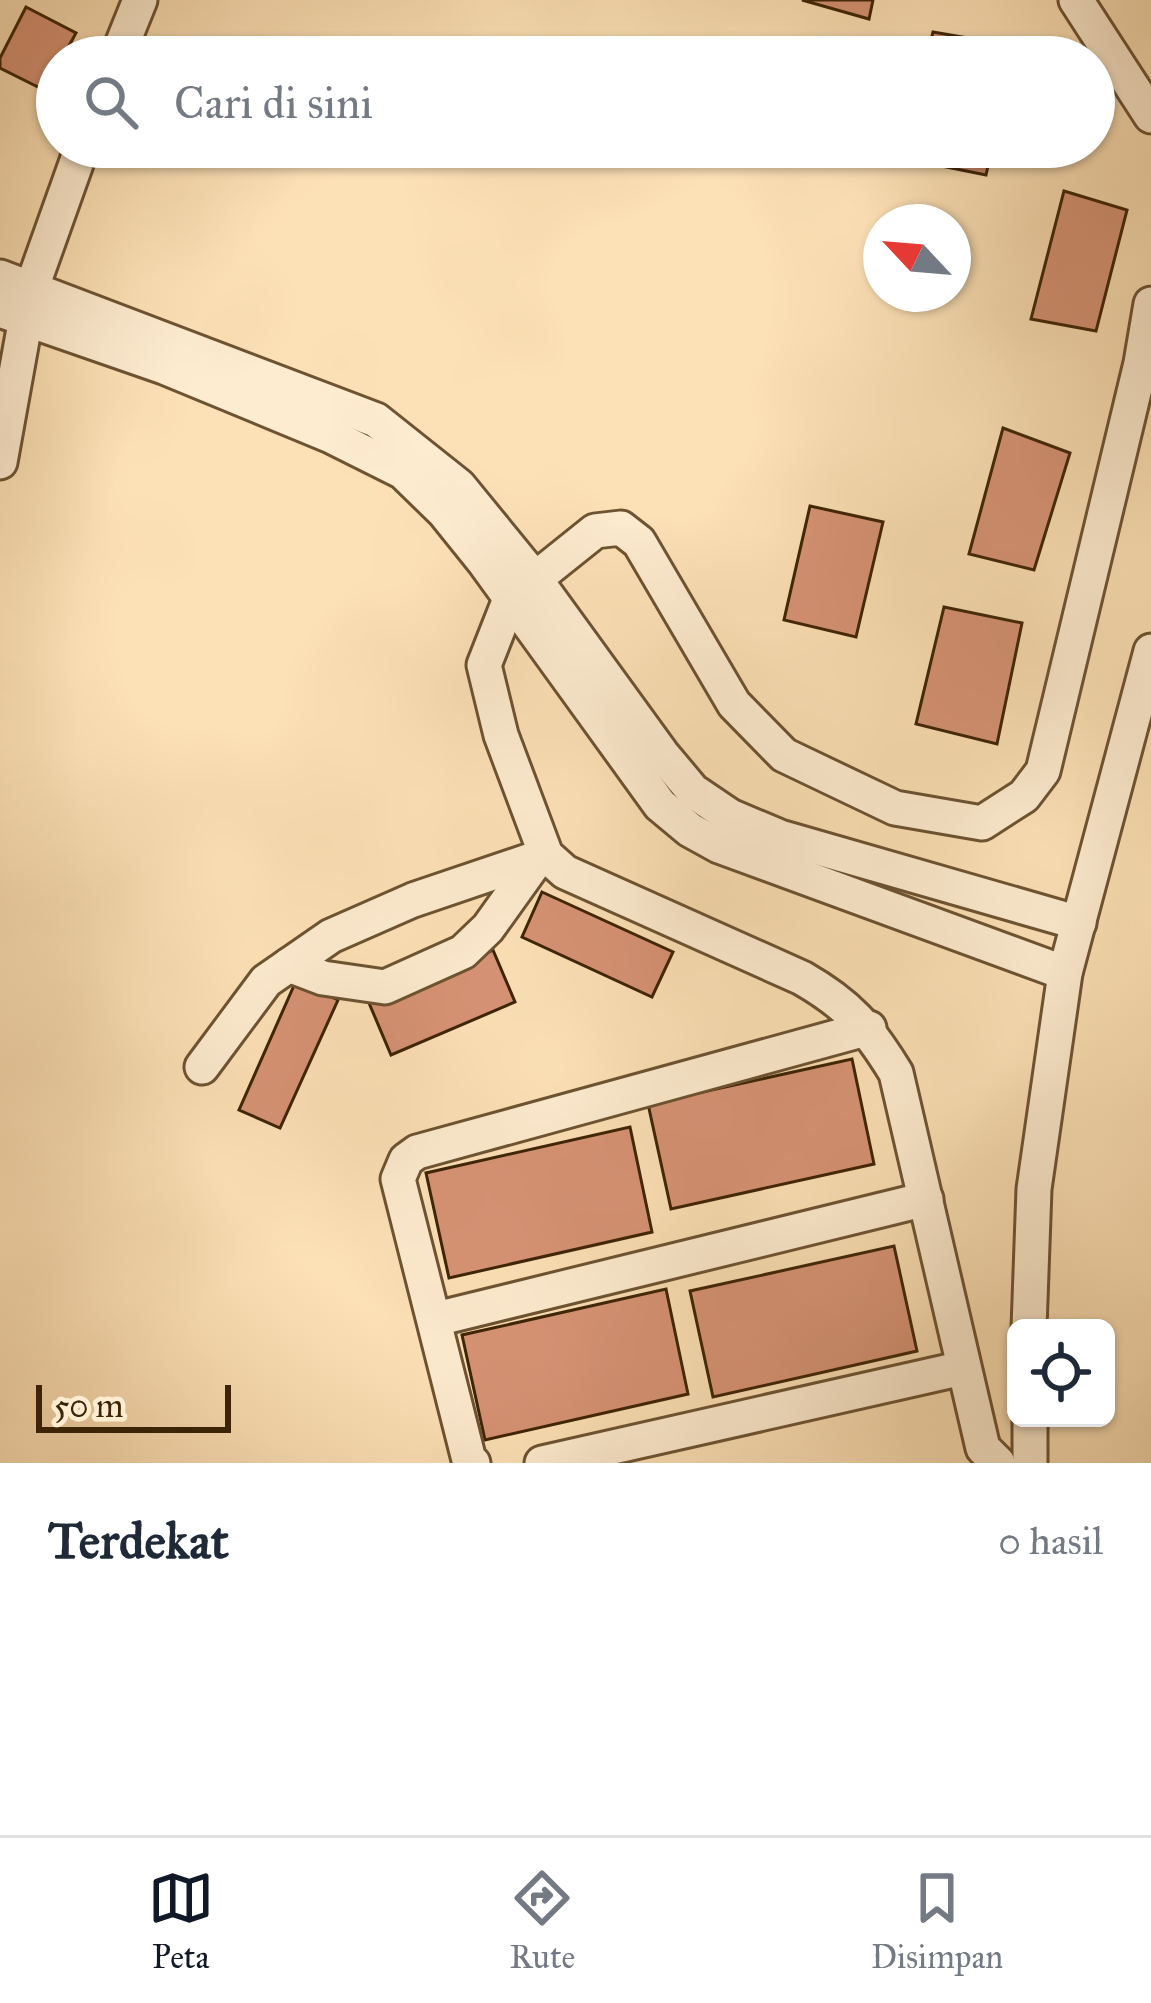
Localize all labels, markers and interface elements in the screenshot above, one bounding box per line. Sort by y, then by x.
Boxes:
search box [36,36,1115,168]
icon: search [78,69,144,135]
text: Cari di sini [174,75,373,130]
north arrow [863,204,971,312]
map controls [1007,1319,1115,1427]
button: locate [1007,1319,1115,1427]
scale bar [36,1379,231,1432]
text: 50 m [54,1386,123,1426]
text: Terdekat [48,1510,229,1572]
text: 0 hasil [998,1517,1103,1565]
tab: Peta [148,1865,214,1977]
tab: Rute [509,1865,575,1977]
tab: Disimpan [871,1865,1003,1977]

